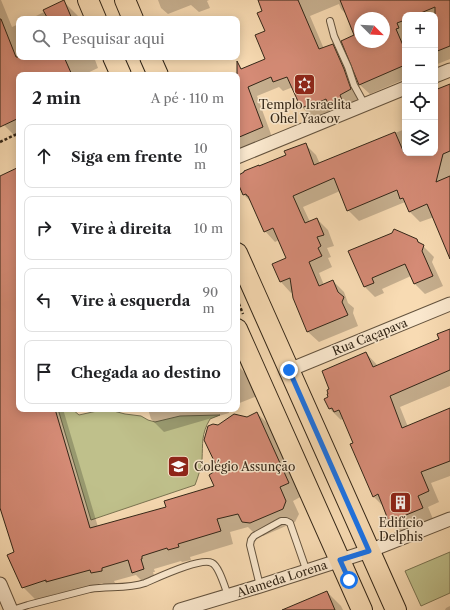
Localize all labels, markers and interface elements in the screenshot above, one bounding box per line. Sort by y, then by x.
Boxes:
north arrow [354,12,390,48]
map controls [402,12,438,156]
button: + [402,12,438,48]
search box [16,16,240,60]
icon: search [30,27,52,49]
text: Pesquisar aqui [62,29,165,48]
button: − [402,48,438,84]
synagogue icon: Templo Israelita Ohel Yaacov [292,71,318,97]
button: locate [402,84,438,120]
text: 2 min [32,88,81,108]
text: A pé · 110 m [151,90,224,106]
place label: Templo Israelita Ohel Yaacov [259,97,352,126]
button: layers [402,120,438,156]
text: 10 m [194,140,208,172]
icon: ahead [33,145,55,167]
text: Siga em frente [71,147,182,166]
icon: right [33,217,55,239]
text: Vire à direita [71,219,171,238]
text: 10 m [194,220,223,236]
text: 90 m [202,284,218,316]
icon: left [33,289,55,311]
text: Vire à esquerda [71,291,190,310]
street label: Rua Caçapava [330,314,410,358]
icon: arrive [33,361,55,383]
route end [280,361,298,379]
text: Chegada ao destino [71,363,221,382]
school or university icon: Colégio Assunção [165,454,191,480]
place label: Colégio Assunção [194,459,295,474]
building icon: Edifício Delphis [388,489,414,515]
place label: Edifício Delphis [379,515,423,544]
street label: Alameda Lorena [234,557,330,600]
route start [340,571,358,589]

